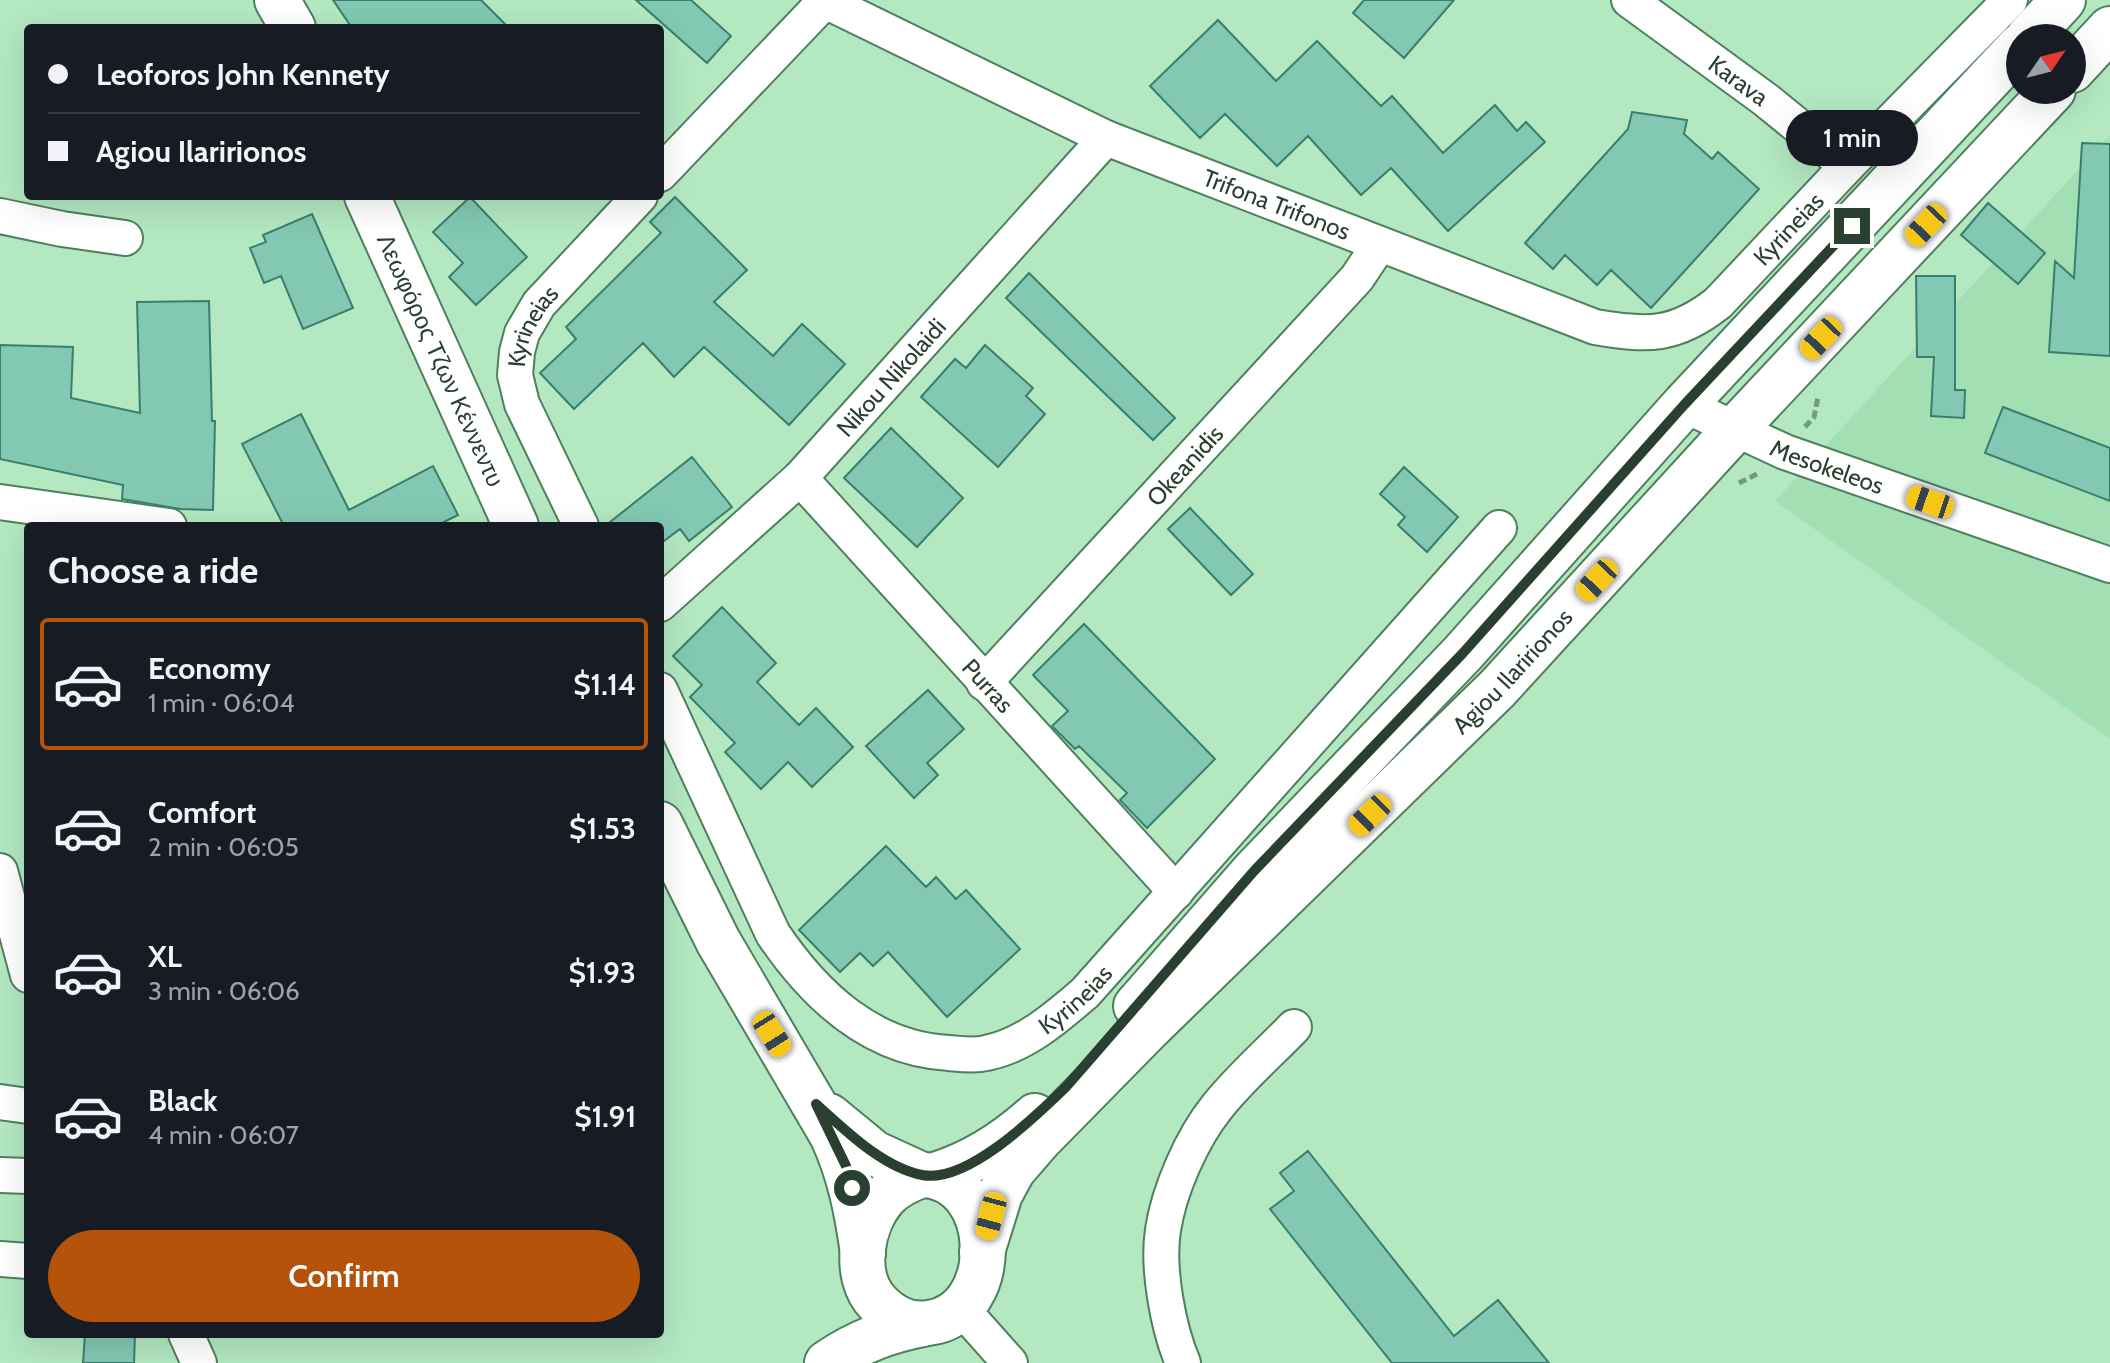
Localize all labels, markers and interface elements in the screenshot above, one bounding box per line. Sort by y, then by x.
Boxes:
north arrow [2006,24,2086,104]
map controls [2006,24,2086,104]
street label: Karava [1703,49,1775,112]
text: Leoforos John Kennety [96,56,390,93]
callout: 1 min [1786,110,1918,166]
text: 1 min [1823,122,1881,154]
text: Agiou Ilaririonos [96,133,306,170]
street label: Trifona Trifonos [1199,162,1355,246]
street label: Kyrineias [1747,186,1829,271]
car [1901,199,1951,251]
route end [1834,208,1870,244]
street label: Λεωφόρος Τζων Κέννεντυ [371,229,511,491]
street label: Kyrineias [501,279,564,368]
street label: Nikou Nikolaidi [830,312,951,442]
car [1796,312,1846,364]
street label: Okeanidis [1140,419,1229,512]
street label: Mesokeleos [1766,433,1888,500]
car [1903,483,1957,521]
text: Choose a ride [48,548,258,592]
car [1572,554,1622,606]
street label: Agiou Ilaririonos [1446,602,1578,739]
icon: car [52,648,124,720]
text: Economy [148,650,271,687]
street label: Purras [956,652,1020,718]
text: $1.14 [573,666,636,703]
text: 1 min · 06:04 [148,687,295,719]
car [1344,790,1396,840]
icon: car [52,792,124,864]
text: Comfort [148,794,256,831]
text: $1.53 [569,810,636,847]
text: 2 min · 06:05 [148,831,299,863]
icon: car [52,936,124,1008]
text: XL [148,938,182,975]
text: $1.93 [569,954,636,991]
street label: Kyrineias [1033,959,1118,1040]
text: 3 min · 06:06 [148,975,300,1007]
car [749,1007,795,1061]
icon: car [52,1080,124,1152]
text: Black [148,1082,218,1119]
text: $1.91 [574,1098,636,1135]
text: 4 min · 06:07 [148,1119,299,1151]
route start [834,1170,870,1206]
car [973,1190,1009,1242]
button: Confirm [48,1230,640,1322]

